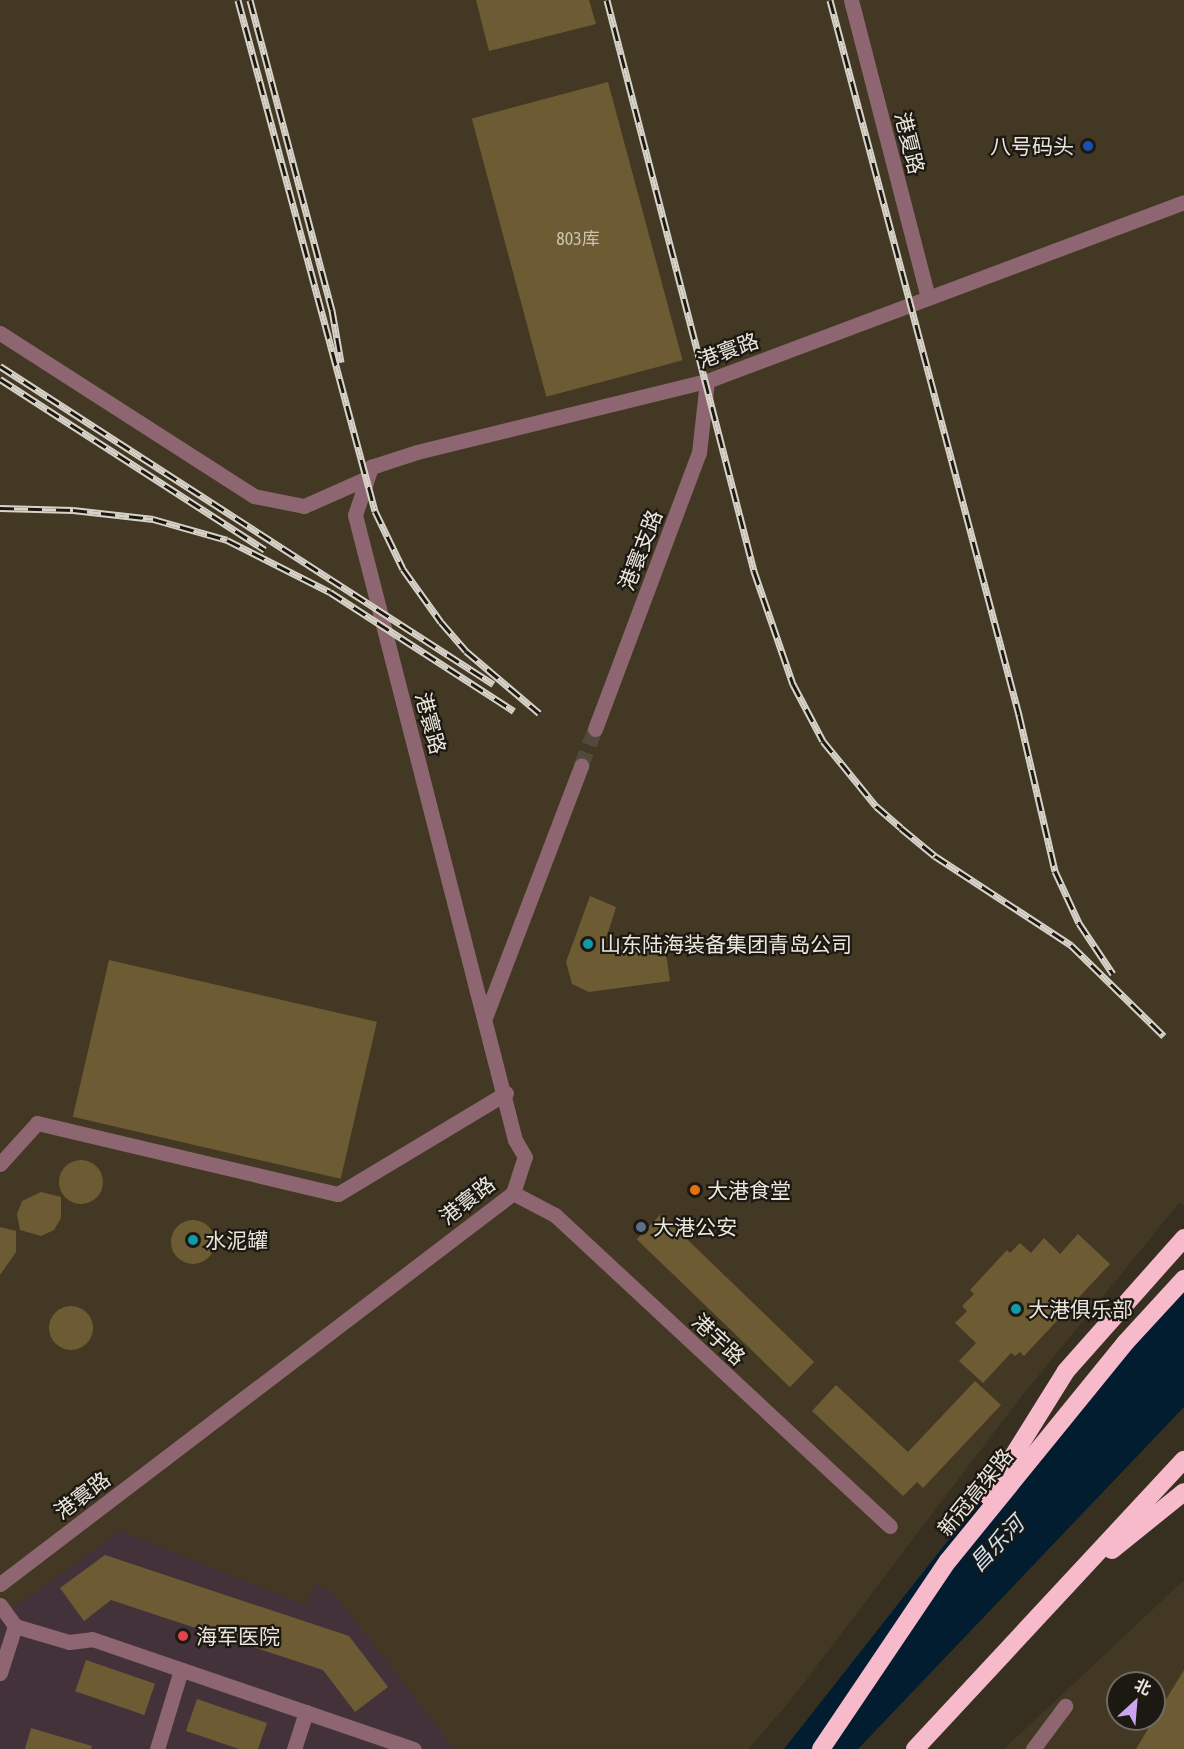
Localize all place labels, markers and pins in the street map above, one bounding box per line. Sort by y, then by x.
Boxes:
place label: 八号码头 [990,133,1074,159]
marker: 八号码头 [1079,137,1097,155]
place label: 山东陆海装备集团青岛公司 [600,931,852,957]
marker: 山东陆海装备集团青岛公司 [581,937,595,951]
place label: 大港食堂 [707,1177,791,1203]
marker: 大港食堂 [688,1183,702,1197]
place label: 大港公安 [653,1214,737,1240]
marker: 大港公安 [634,1220,648,1234]
place label: 水泥罐 [205,1227,268,1253]
marker: 水泥罐 [186,1233,200,1247]
place label: 大港俱乐部 [1028,1296,1133,1322]
marker: 大港俱乐部 [1009,1302,1023,1316]
place label: 海军医院 [196,1623,280,1649]
marker: 海军医院 [174,1627,192,1645]

